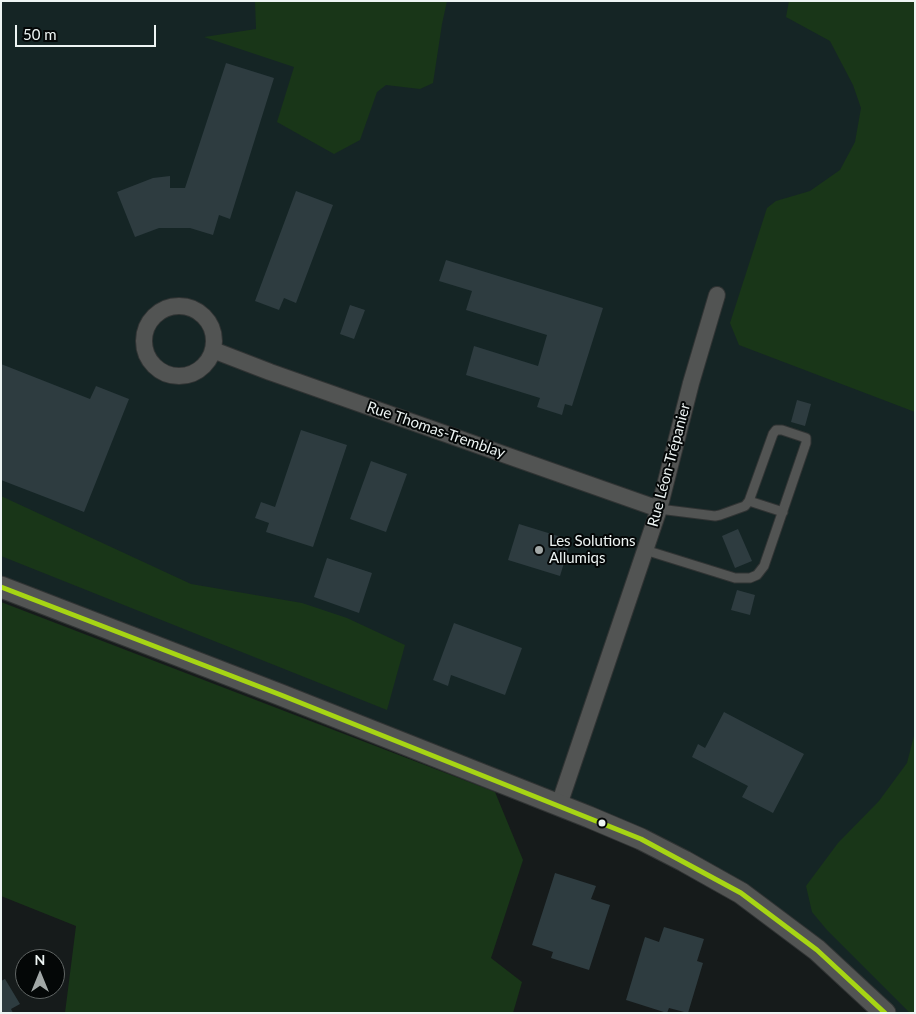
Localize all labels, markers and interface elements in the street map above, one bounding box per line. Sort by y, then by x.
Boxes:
scale bar [18,15,159,47]
text: 50 m [23,25,57,43]
street label: Rue Thomas-Tremblay [364,398,508,462]
street label: Rue Léon-Trépanier [644,401,694,529]
place label: Les Solutions Allumiqs [549,532,636,567]
marker: Les Solutions Allumiqs [533,544,545,556]
unlabelled marker [597,818,607,828]
north arrow [15,949,65,999]
text: N [35,951,45,968]

